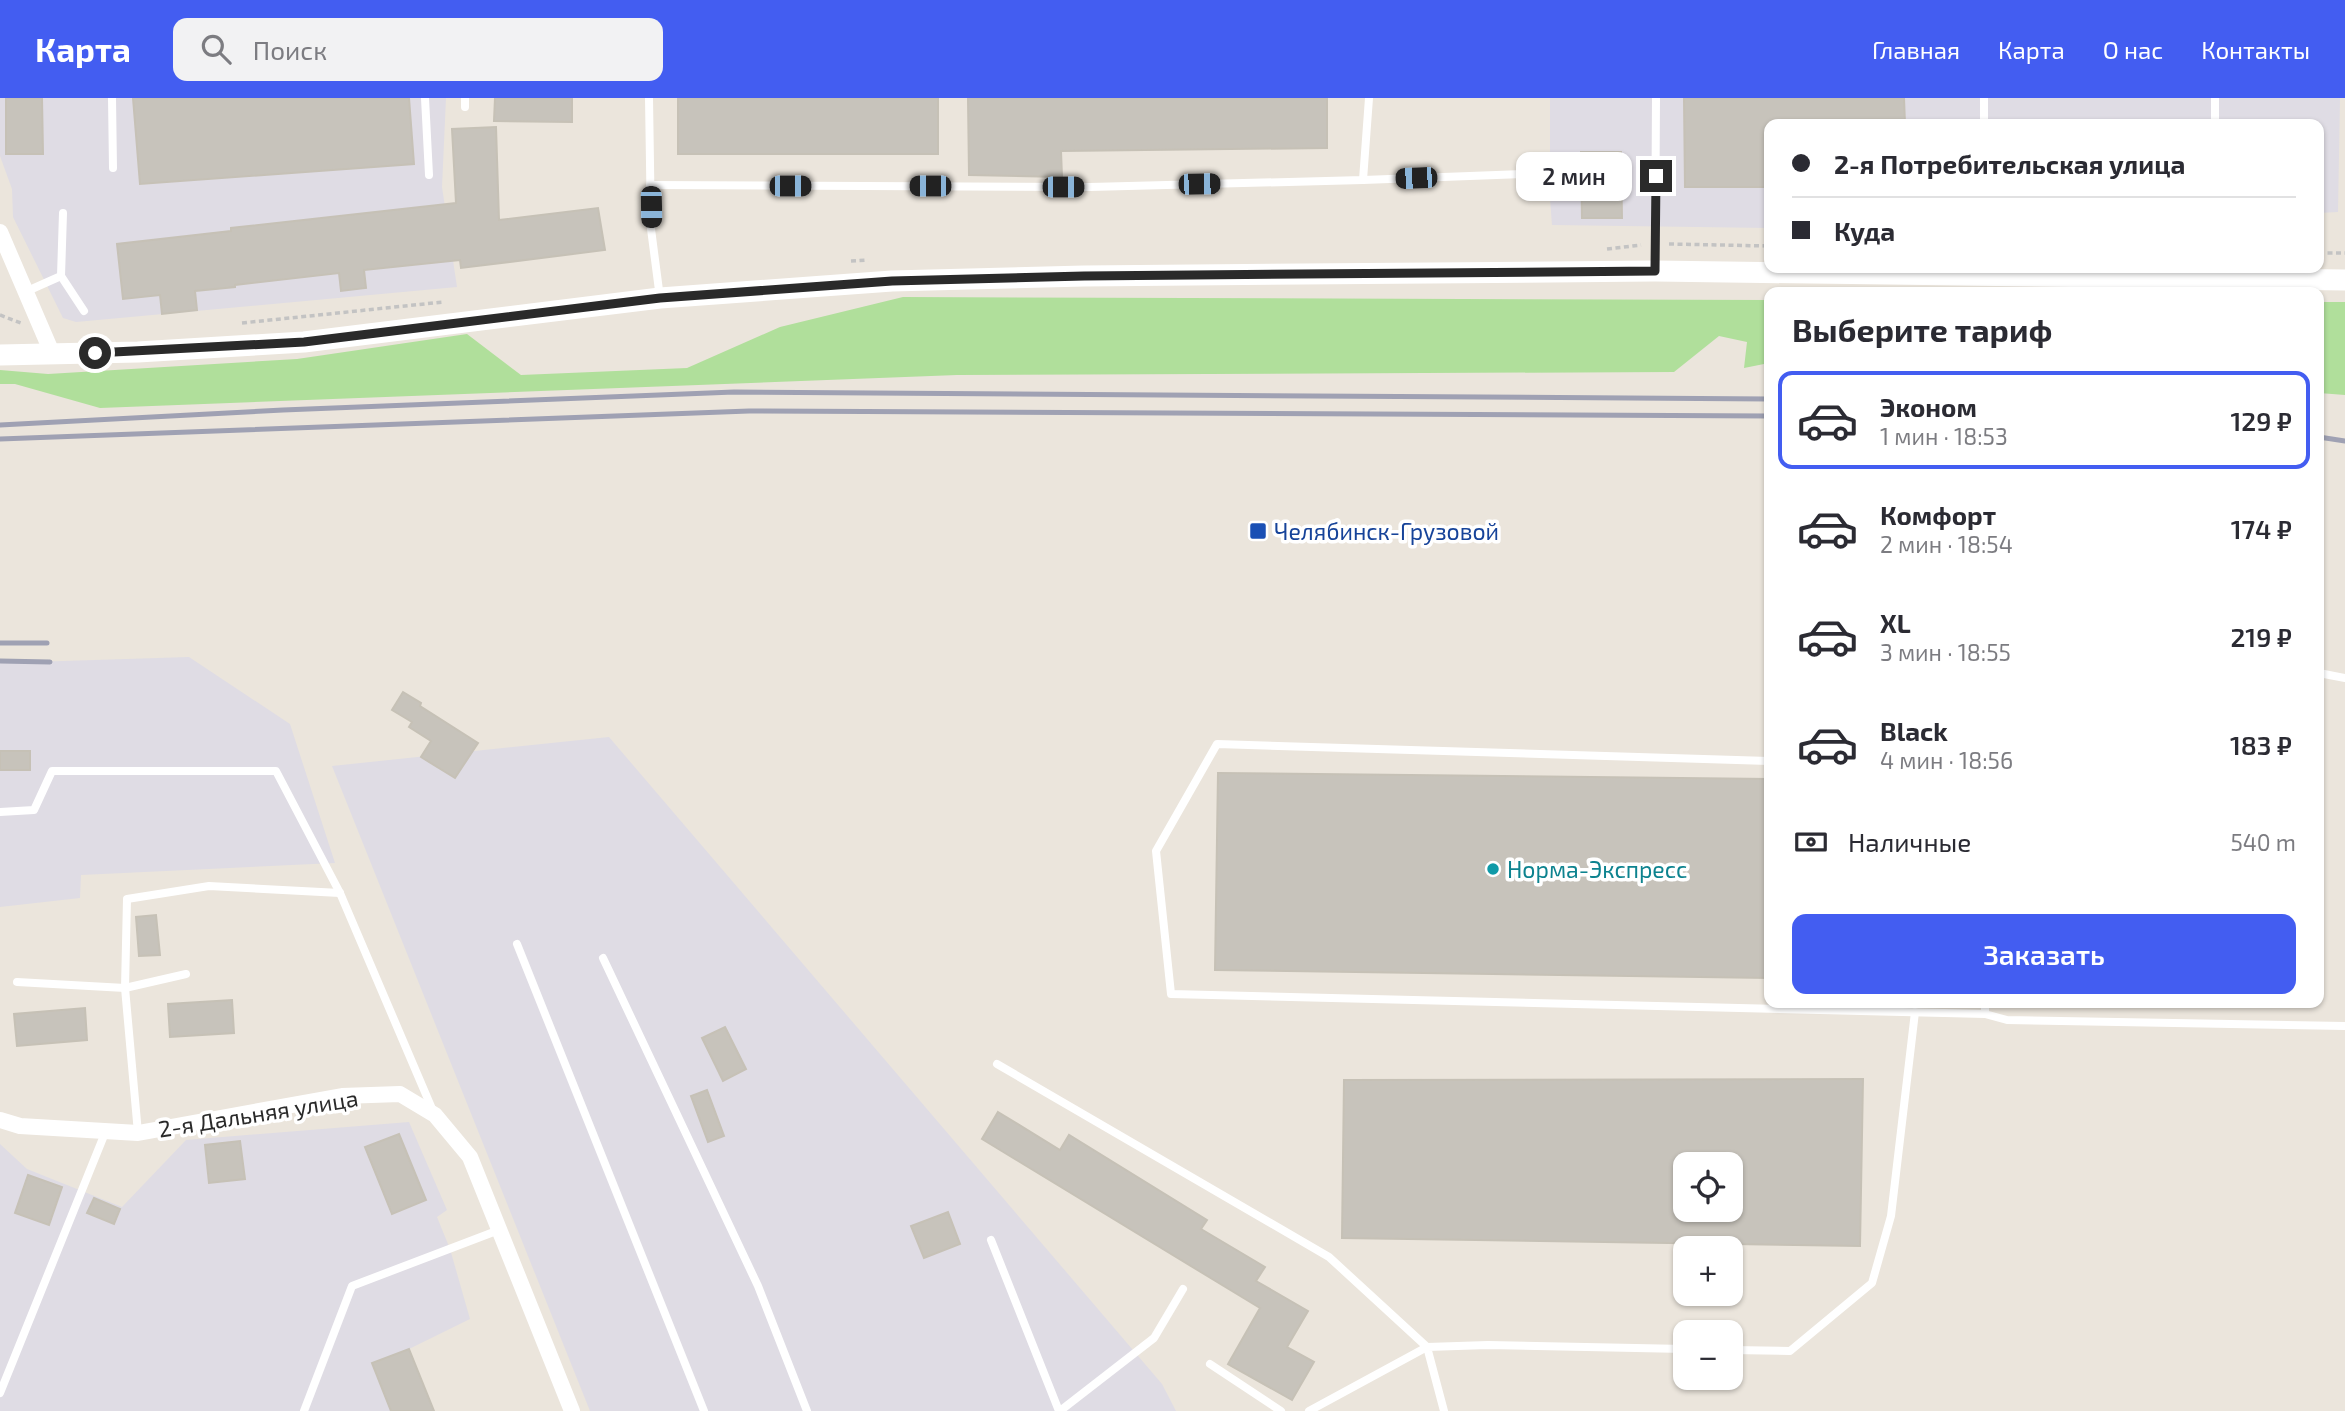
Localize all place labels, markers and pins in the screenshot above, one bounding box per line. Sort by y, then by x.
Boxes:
place label: Челябинск-Грузовой [1274,517,1499,546]
marker: Челябинск-Грузовой [1248,521,1268,541]
place label: Норма-Экспресс [1507,855,1687,883]
marker: Норма-Экспресс [1485,861,1501,877]

